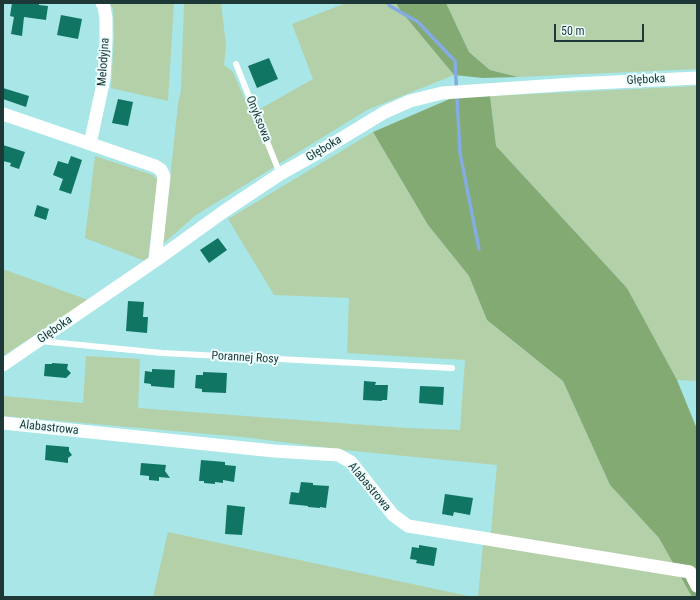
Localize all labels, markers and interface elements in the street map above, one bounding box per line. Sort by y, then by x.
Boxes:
scale bar [556,16,646,42]
text: 50 m [561,24,585,38]
street label: Melodyjna [95,37,113,87]
street label: Głęboka [626,72,666,88]
street label: Onyksowa [242,94,274,144]
street label: Głęboka [304,133,344,165]
street label: Głęboka [35,313,75,347]
street label: Porannej Rosy [211,349,279,367]
street label: Alabastrowa [19,418,79,438]
street label: Alabastrowa [344,460,394,514]

